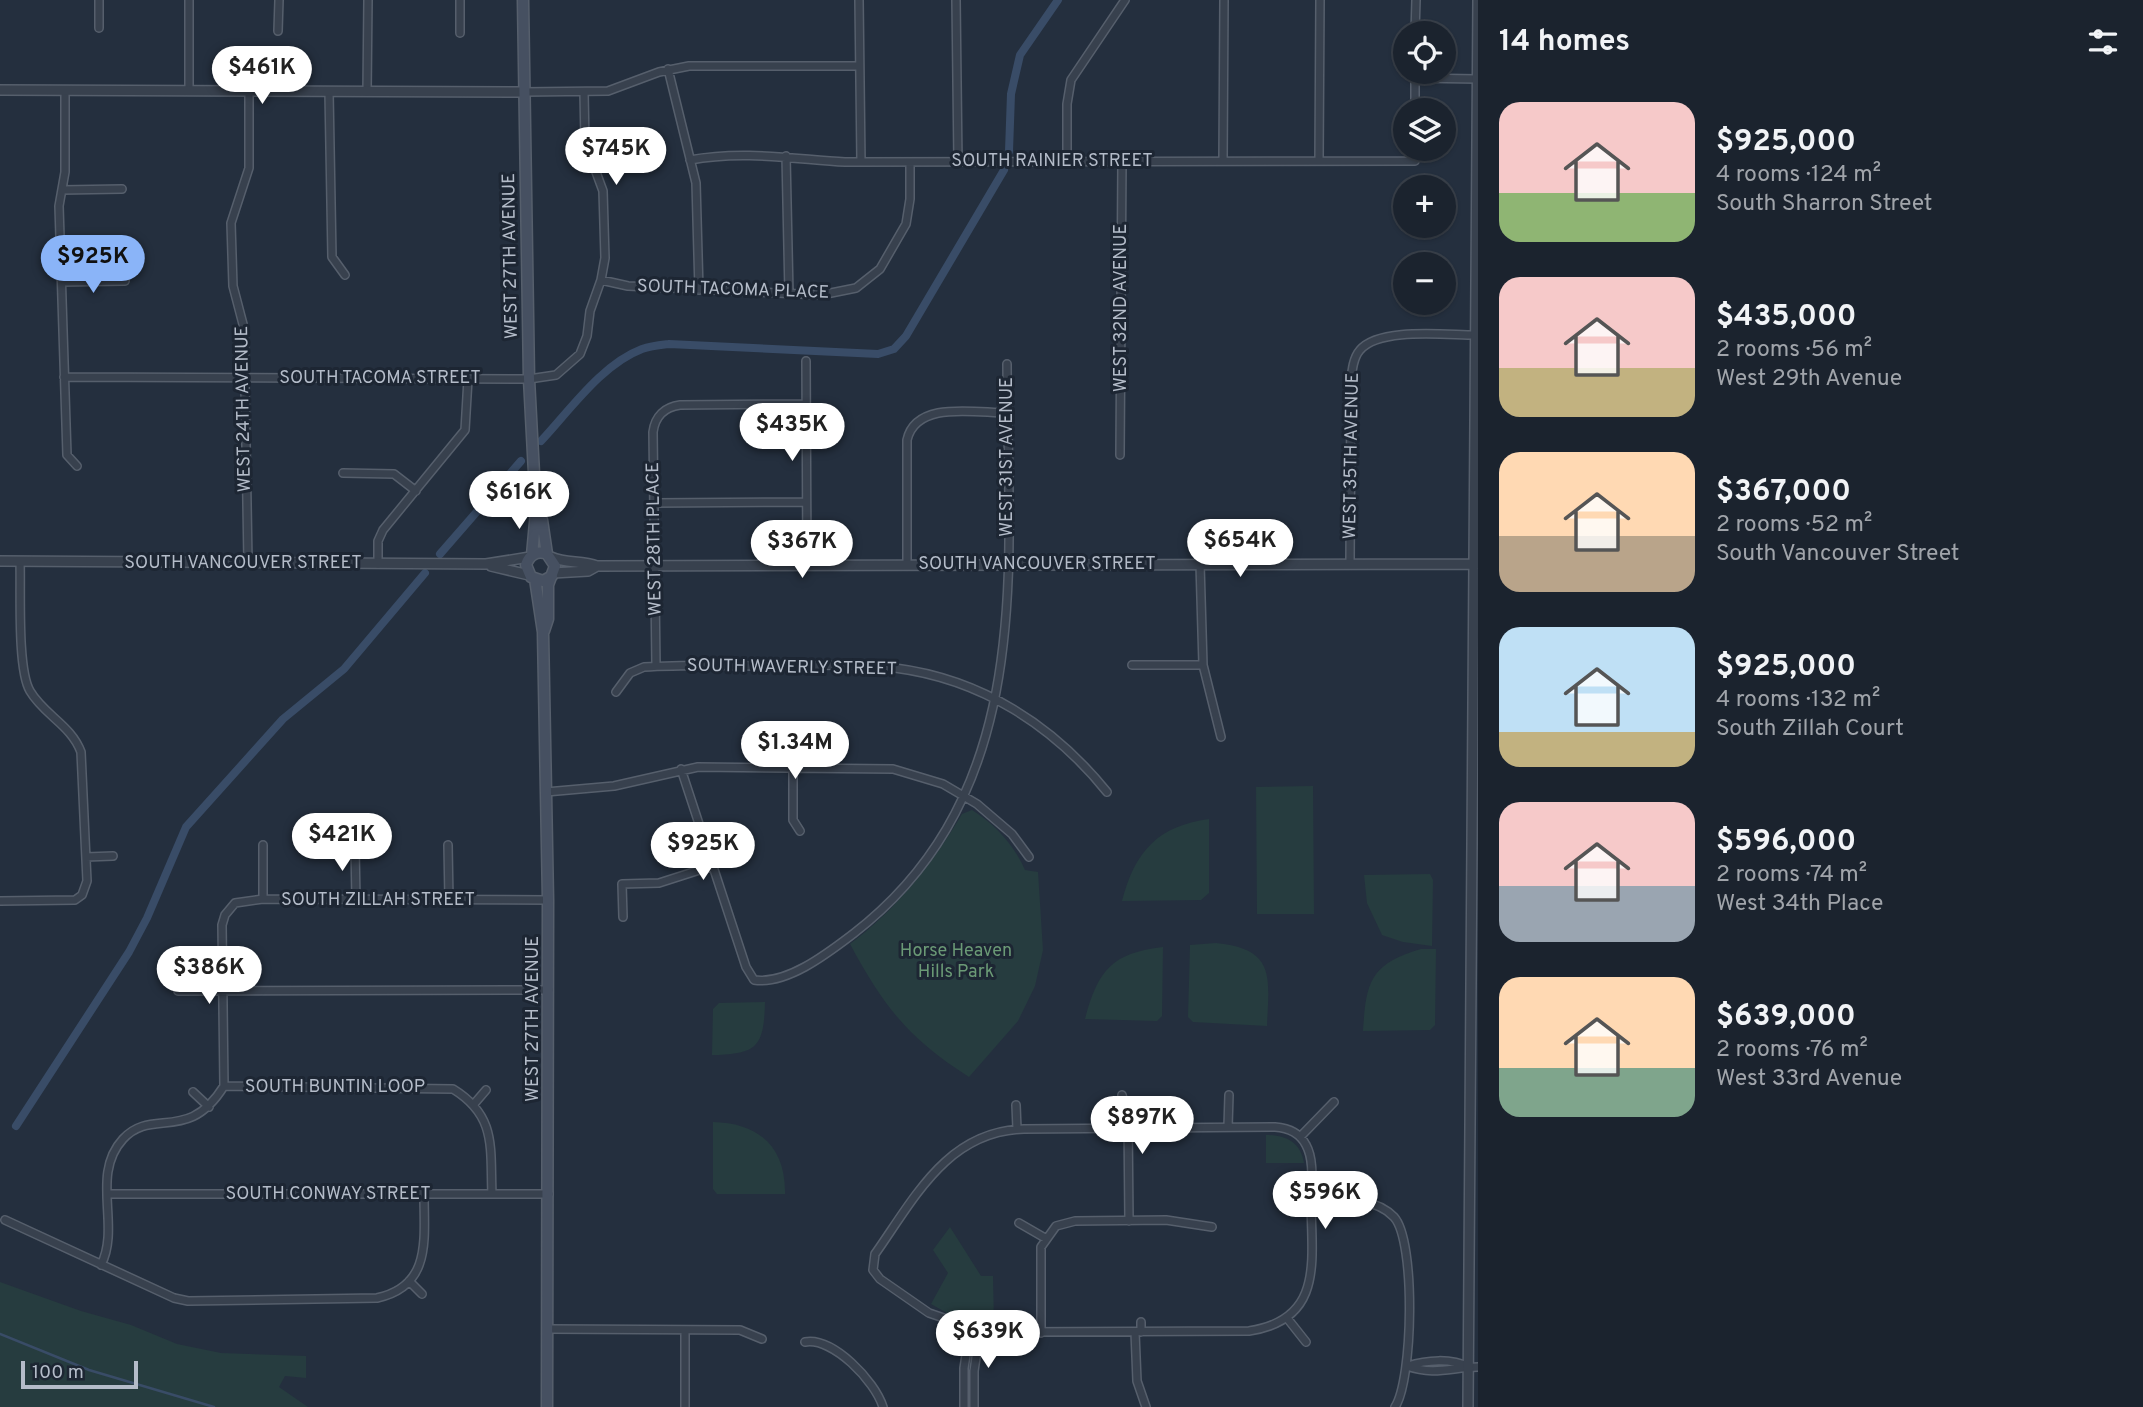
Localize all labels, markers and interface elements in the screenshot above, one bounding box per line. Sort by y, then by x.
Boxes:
map controls [1393,21,1456,315]
button: locate [1393,21,1456,84]
icon: filters [2084,23,2122,61]
text: 14 homes [1499,24,1630,61]
pin: $461K [213,46,311,106]
text: $461K [228,54,296,83]
button: layers [1393,98,1456,161]
text: $925,000 [1716,124,1856,161]
pin: $745K [567,128,665,187]
icon: home [1555,130,1639,214]
text: $745K [581,135,651,164]
street label: SOUTH RAINIER STREET [951,150,1153,173]
text: 4 rooms · 124 m² [1716,161,1881,190]
street label: WEST 27TH AVENUE [498,173,524,339]
button: + [1393,175,1456,238]
text: South Sharron Street [1716,190,1933,219]
street label: WEST 32ND AVENUE [1110,224,1133,392]
pin: $925K [44,236,142,295]
text: $925K [57,243,129,272]
button: − [1393,252,1456,315]
street label: SOUTH TACOMA PLACE [636,275,830,305]
text: $435,000 [1716,299,1857,336]
icon: home [1555,305,1639,389]
street label: WEST 24TH AVENUE [231,325,257,493]
text: 2 rooms · 56 m² [1716,336,1872,365]
text: West 29th Avenue [1716,365,1902,394]
street label: SOUTH TACOMA STREET [279,367,481,390]
street label: WEST 35TH AVENUE [1339,372,1365,540]
street label: WEST 31ST AVENUE [996,377,1019,537]
pin: $435K [743,404,841,463]
text: $435K [756,411,828,440]
street label: WEST 28TH PLACE [642,462,668,616]
pin: $616K [470,472,568,531]
text: $367,000 [1716,474,1851,511]
text: $616K [485,479,553,508]
icon: home [1555,480,1639,564]
text: 2 rooms · 52 m² [1716,511,1872,540]
pin: $367K [753,520,851,580]
pin: $654K [1191,520,1289,579]
text: $654K [1203,527,1277,556]
text: $367K [767,528,837,557]
text: South Vancouver Street [1716,540,1960,569]
street label: SOUTH VANCOUVER STREET [124,552,362,575]
street label: SOUTH VANCOUVER STREET [918,553,1156,576]
text: $925,000 [1716,649,1856,686]
street label: SOUTH WAVERLY STREET [687,655,897,681]
icon: home [1555,655,1639,739]
text: 4 rooms · 132 m² [1716,686,1880,715]
text: South Zillah Court [1716,715,1904,744]
pin: $1.34M [738,722,852,781]
text: $1.34M [757,729,833,758]
pin: $421K [293,814,391,873]
text: $421K [308,821,376,850]
pin: $925K [654,822,752,882]
text: $596,000 [1716,824,1856,861]
text: $925K [667,830,739,859]
icon: home [1555,830,1639,914]
text: 2 rooms · 74 m² [1716,861,1867,890]
street label: SOUTH ZILLAH STREET [281,889,475,912]
text: West 34th Place [1716,890,1883,919]
street label: WEST 27TH AVENUE [522,936,545,1102]
park label: Horse Heaven Hills Park [900,940,1012,984]
pin: $386K [160,946,258,1006]
text: $386K [173,954,245,983]
text: $639,000 [1716,999,1856,1036]
icon: home [1555,1005,1639,1089]
text: 2 rooms · 76 m² [1716,1036,1868,1065]
text: West 33rd Avenue [1716,1065,1902,1094]
street label: SOUTH BUNTIN LOOP [245,1076,425,1099]
pin: $897K [1093,1096,1191,1156]
text: $897K [1107,1104,1177,1133]
pin: $596K [1276,1172,1374,1231]
text: $596K [1289,1179,1361,1208]
street label: SOUTH CONWAY STREET [225,1183,431,1206]
pin: $639K [939,1310,1037,1370]
text: $639K [952,1318,1024,1347]
scale bar [21,1358,138,1390]
text: 100 m [32,1361,84,1385]

